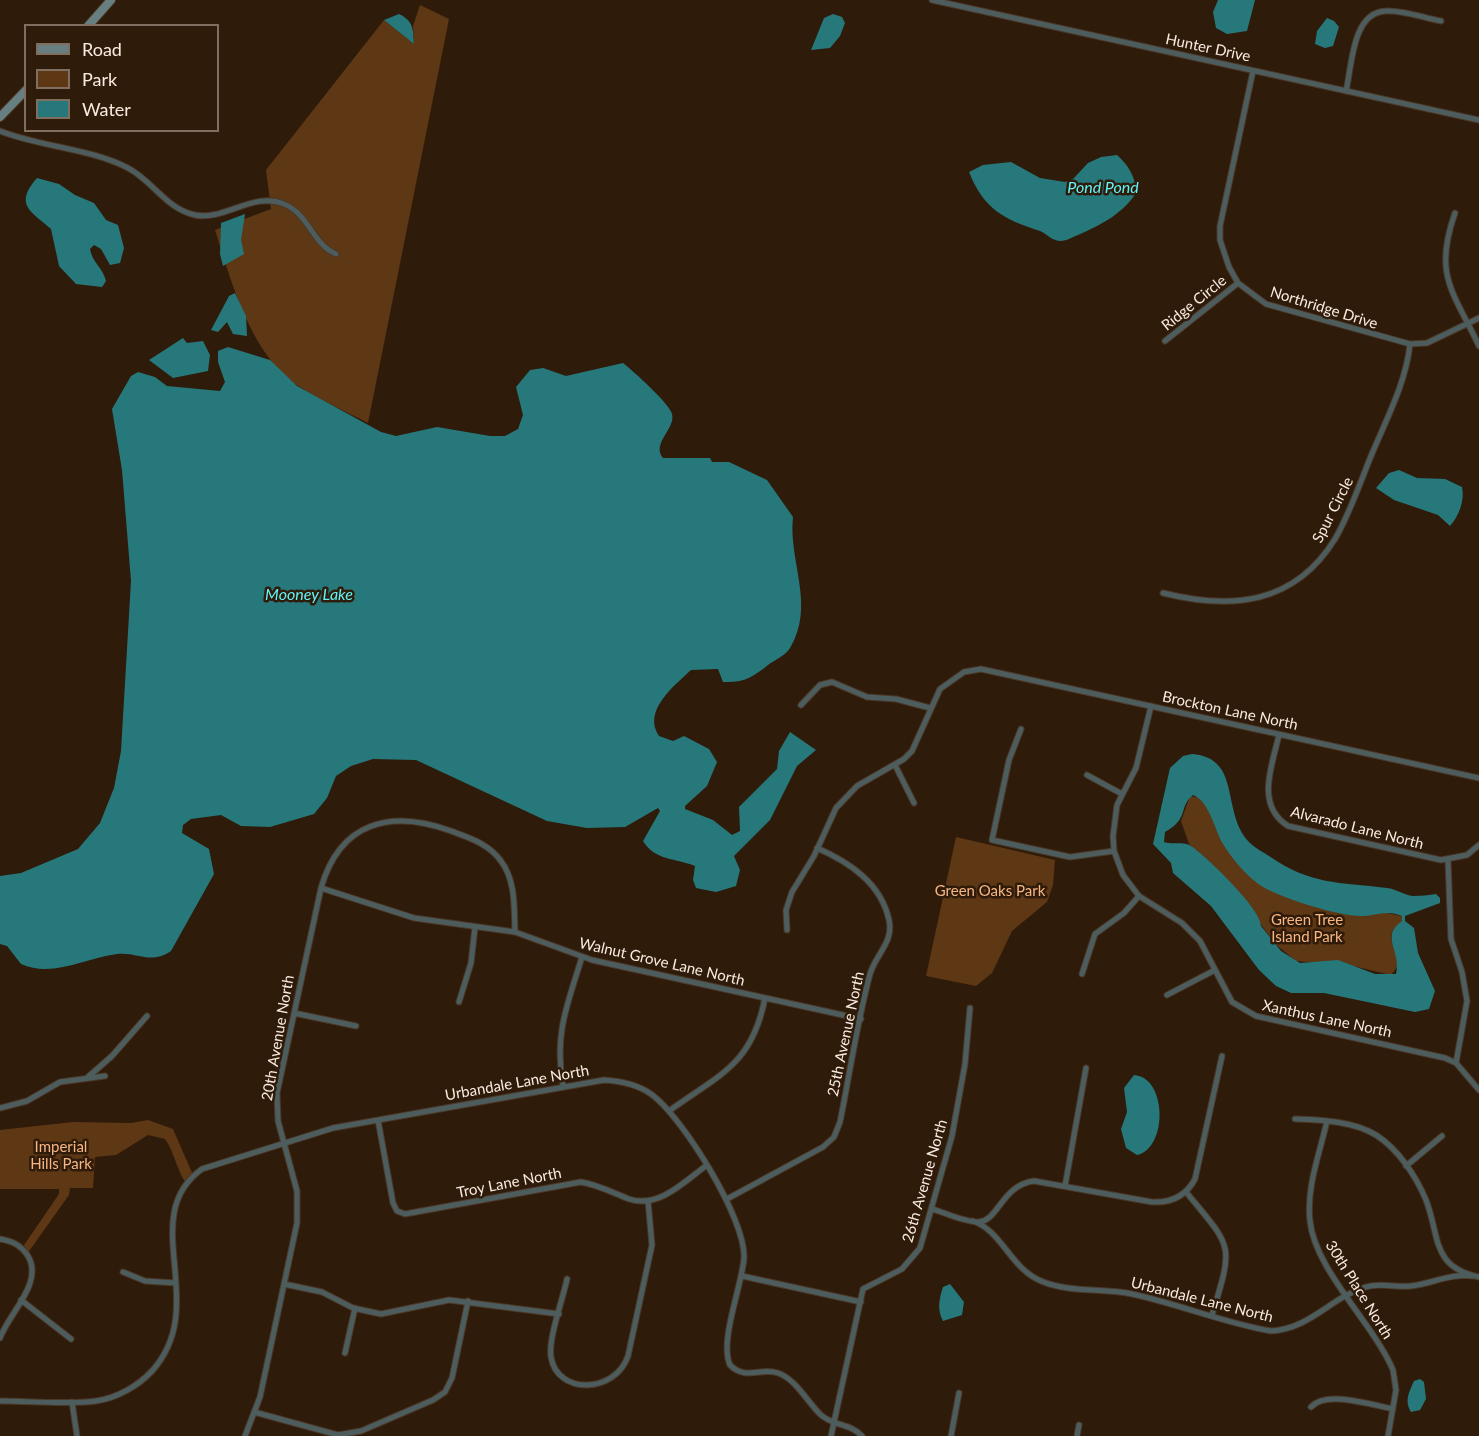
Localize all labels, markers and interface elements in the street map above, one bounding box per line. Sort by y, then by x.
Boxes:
legend [24,24,219,132]
street label: Hunter Drive [1164,30,1252,66]
text: Road [82,38,122,60]
text: Park [82,68,117,90]
text: Water [82,98,131,120]
water label: Pond Pond [1067,178,1139,198]
street label: Ridge Circle [1158,271,1230,335]
street label: Northridge Drive [1268,283,1380,333]
street label: Spur Circle [1309,474,1357,546]
water label: Mooney Lake [265,585,353,605]
street label: Brockton Lane North [1161,688,1299,734]
street label: Alvarado Lane North [1289,803,1425,853]
park label: Green Oaks Park [935,882,1045,900]
park label: Green Tree Island Park [1271,911,1343,946]
street label: Walnut Grove Lane North [577,934,747,990]
street label: 25th Avenue North [824,970,868,1098]
street label: 20th Avenue North [258,974,298,1102]
street label: Xanthus Lane North [1261,996,1393,1042]
street label: Urbandale Lane North [444,1061,590,1105]
street label: 26th Avenue North [899,1117,951,1245]
park label: Imperial Hills Park [30,1138,92,1173]
street label: Troy Lane North [455,1164,563,1202]
street label: 30th Place North [1322,1237,1396,1343]
street label: Urbandale Lane North [1129,1274,1275,1326]

